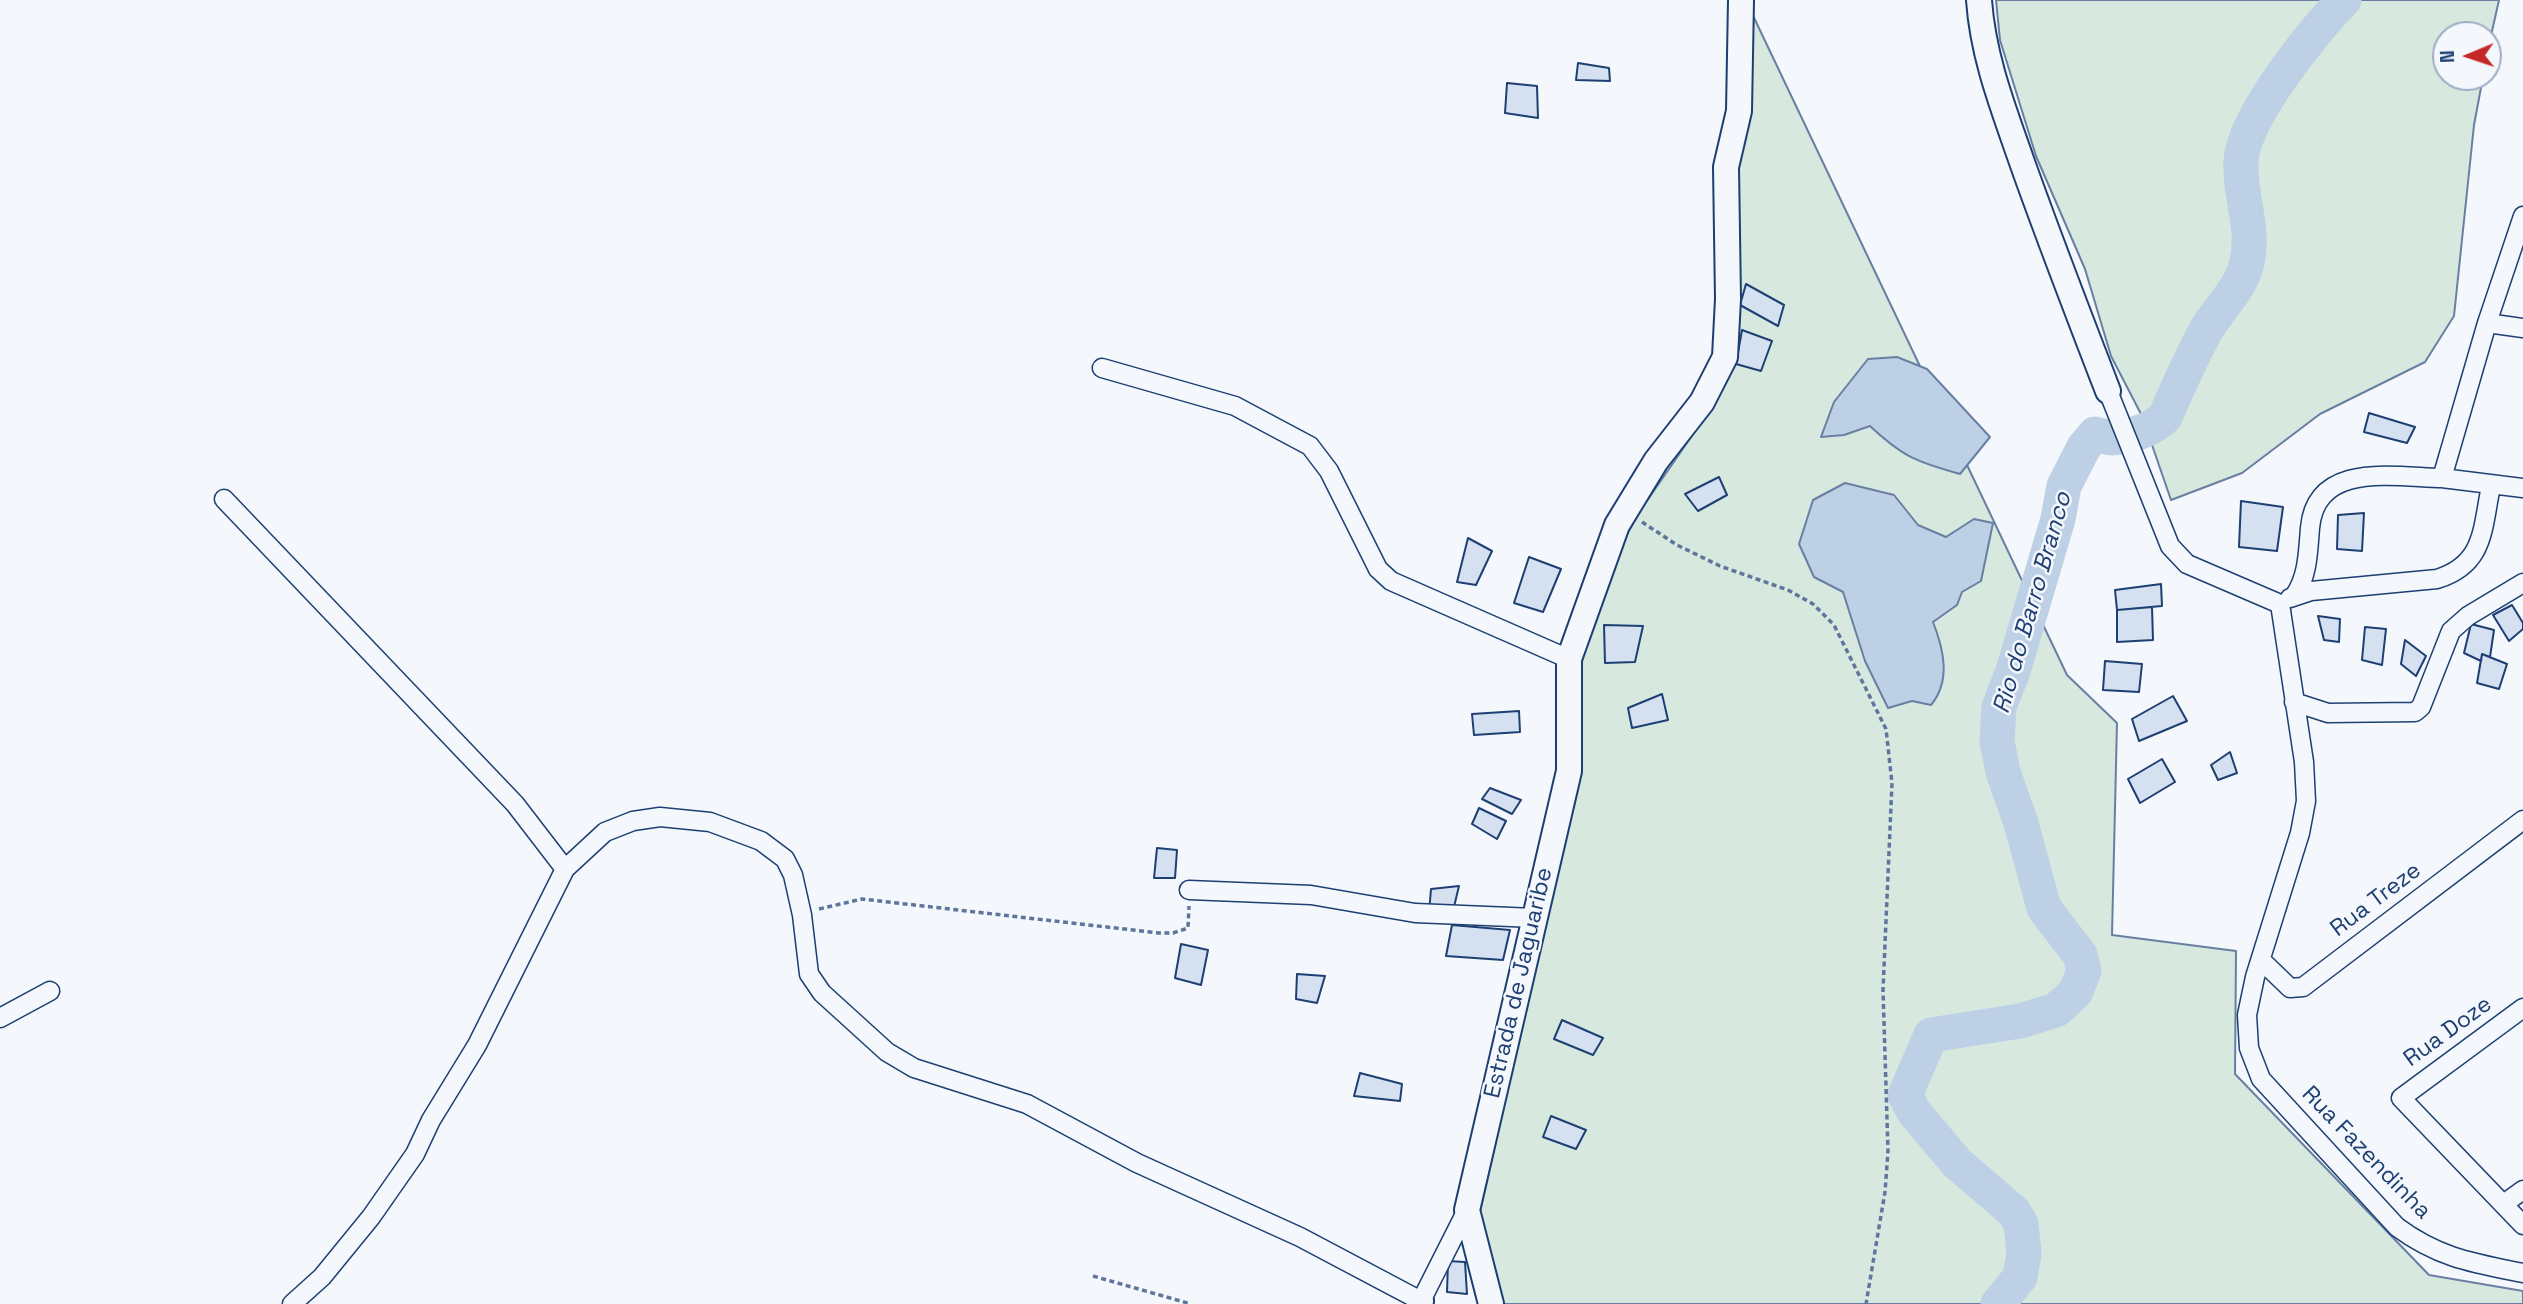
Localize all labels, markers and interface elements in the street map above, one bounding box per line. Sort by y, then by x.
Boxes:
north arrow [2432,21,2502,91]
text: N [2435,50,2460,63]
water label: Rio do Barro Branco [1988,489,2078,717]
street label: Rua Treze [2325,857,2427,943]
street label: Estrada de Jaguaribe [1479,865,1559,1101]
street label: Rua Doze [2399,991,2497,1073]
street label: Rua Fazendinha [2296,1081,2436,1225]

